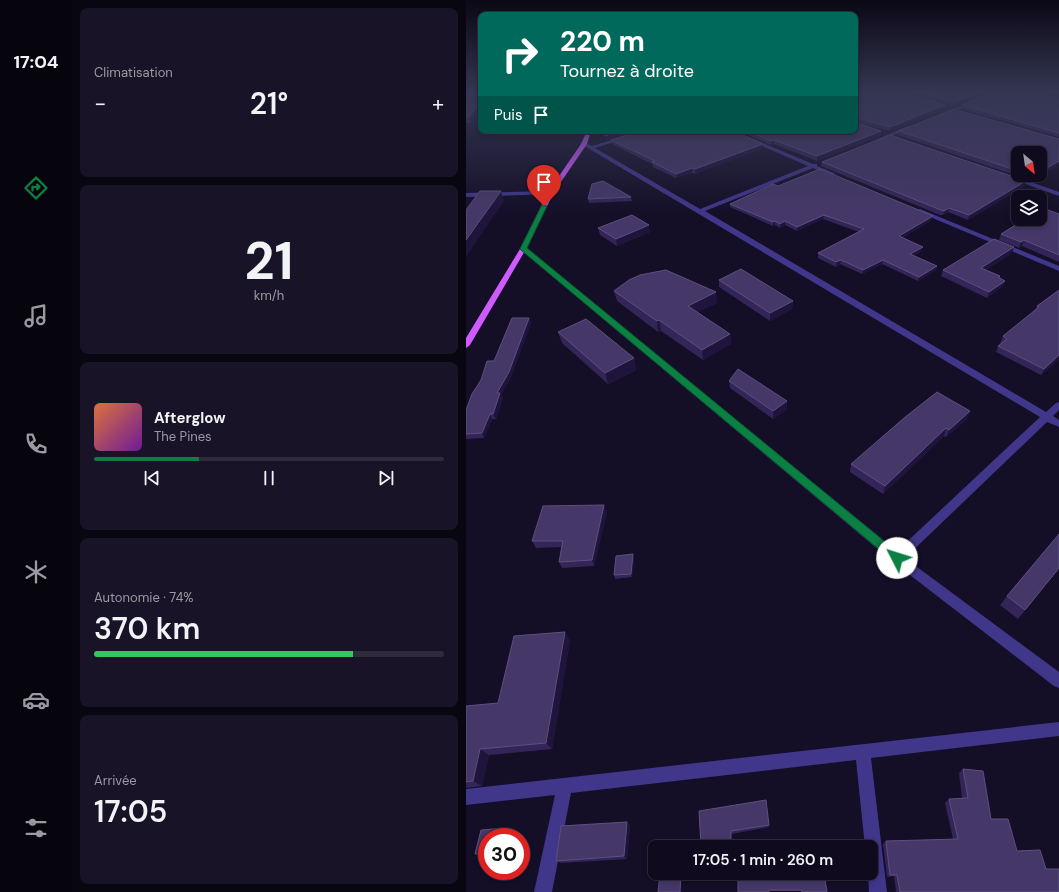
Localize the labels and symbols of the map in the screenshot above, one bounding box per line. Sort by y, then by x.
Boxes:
north arrow [1011,146,1047,182]
pin [527,165,561,206]
position arrow [876,537,918,579]
speed limit sign: 30 [478,828,530,880]

